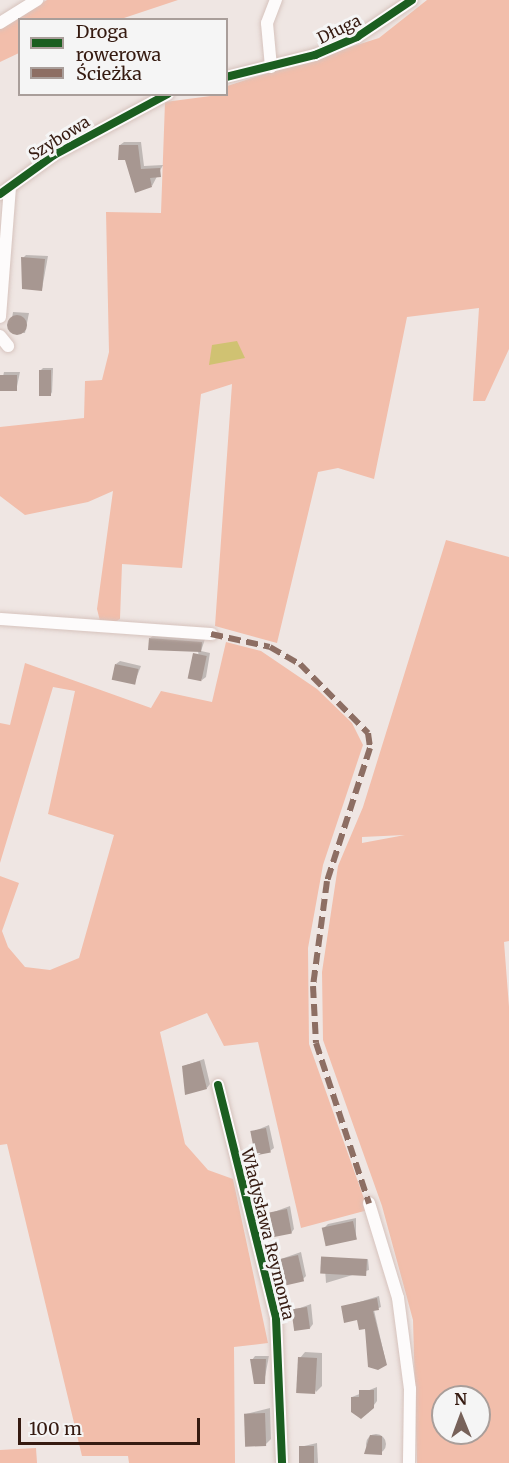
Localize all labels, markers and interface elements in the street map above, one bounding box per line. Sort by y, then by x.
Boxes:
street label: Długa [314,10,364,48]
legend [18,18,228,96]
text: Droga rowerowa [76,20,161,66]
text: Ścieżka [76,62,142,85]
street label: Szybowa [25,112,93,164]
street label: Władysława Reymonta [237,1146,299,1322]
north arrow [431,1385,491,1445]
text: N [454,1389,467,1409]
scale bar [21,1406,202,1444]
text: 100 m [29,1417,82,1440]

